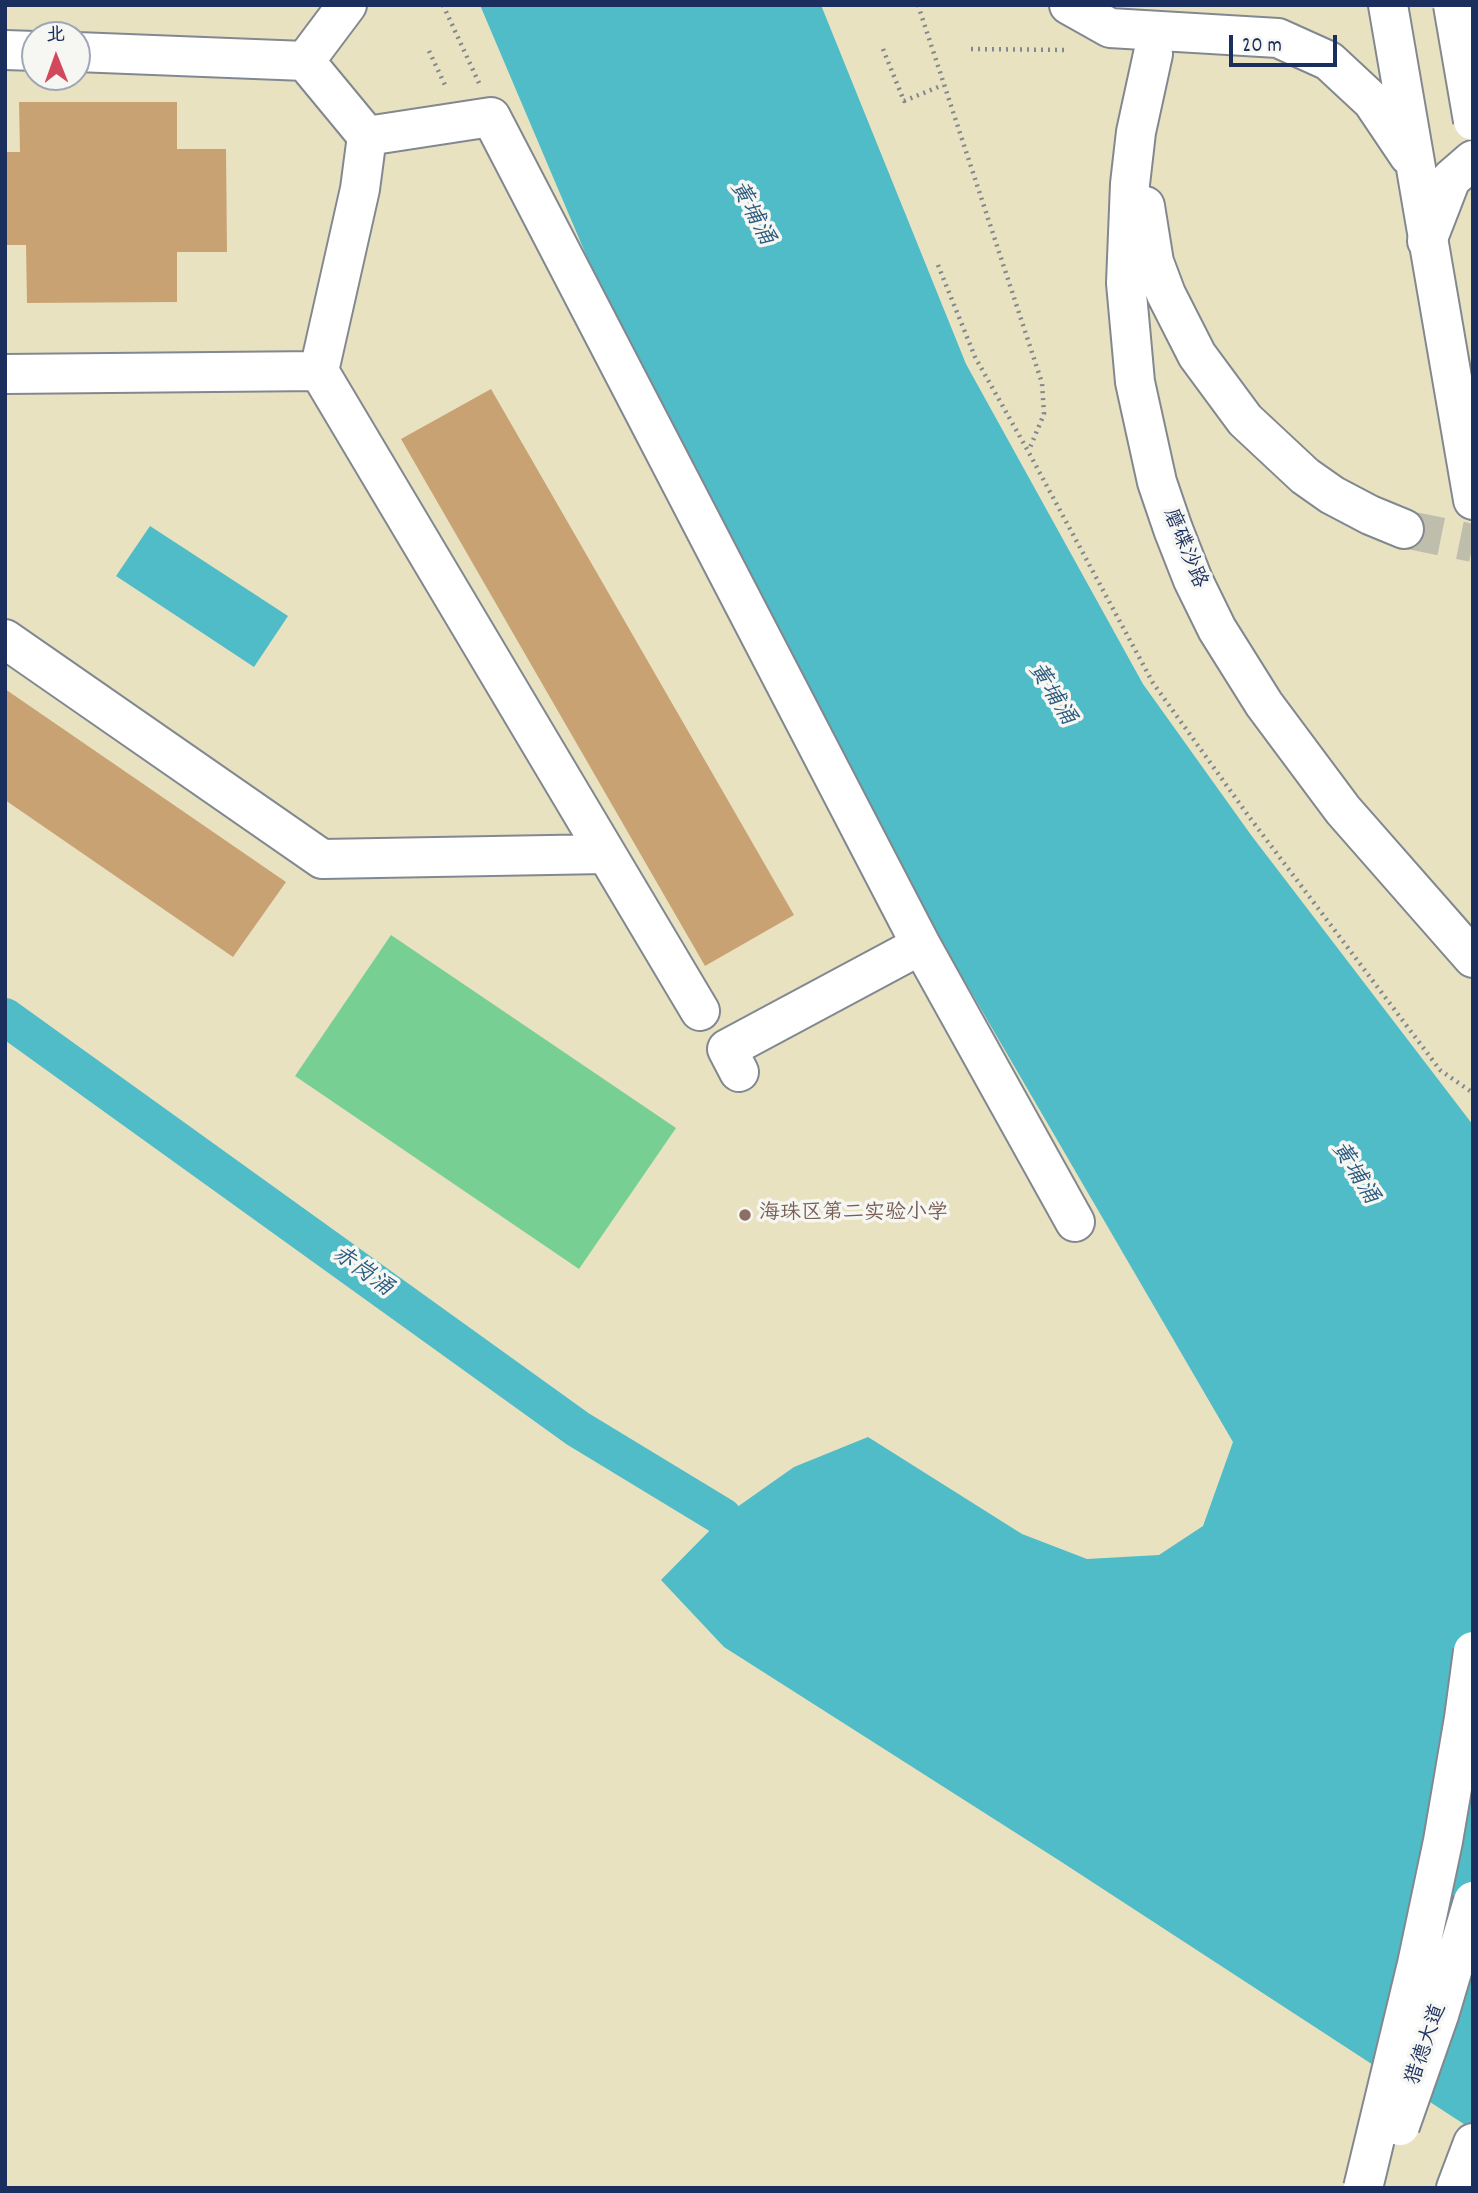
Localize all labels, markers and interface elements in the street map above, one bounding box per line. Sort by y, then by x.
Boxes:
north arrow [21,21,91,91]
scale bar [1233,21,1342,65]
text: 北 [46,23,65,50]
text: 20 m [1242,32,1282,62]
water label: 黄埔涌 [722,177,778,251]
street label: 磨碟沙路 [1156,505,1210,593]
water label: 黄埔涌 [1020,658,1080,732]
water label: 黄埔涌 [1323,1137,1383,1211]
place label: 海珠区第二实验小学 [759,1202,948,1228]
marker: 海珠区第二实验小学 [737,1207,753,1223]
water label: 赤岗涌 [325,1242,397,1304]
street label: 猎德大道 [1402,2001,1454,2089]

